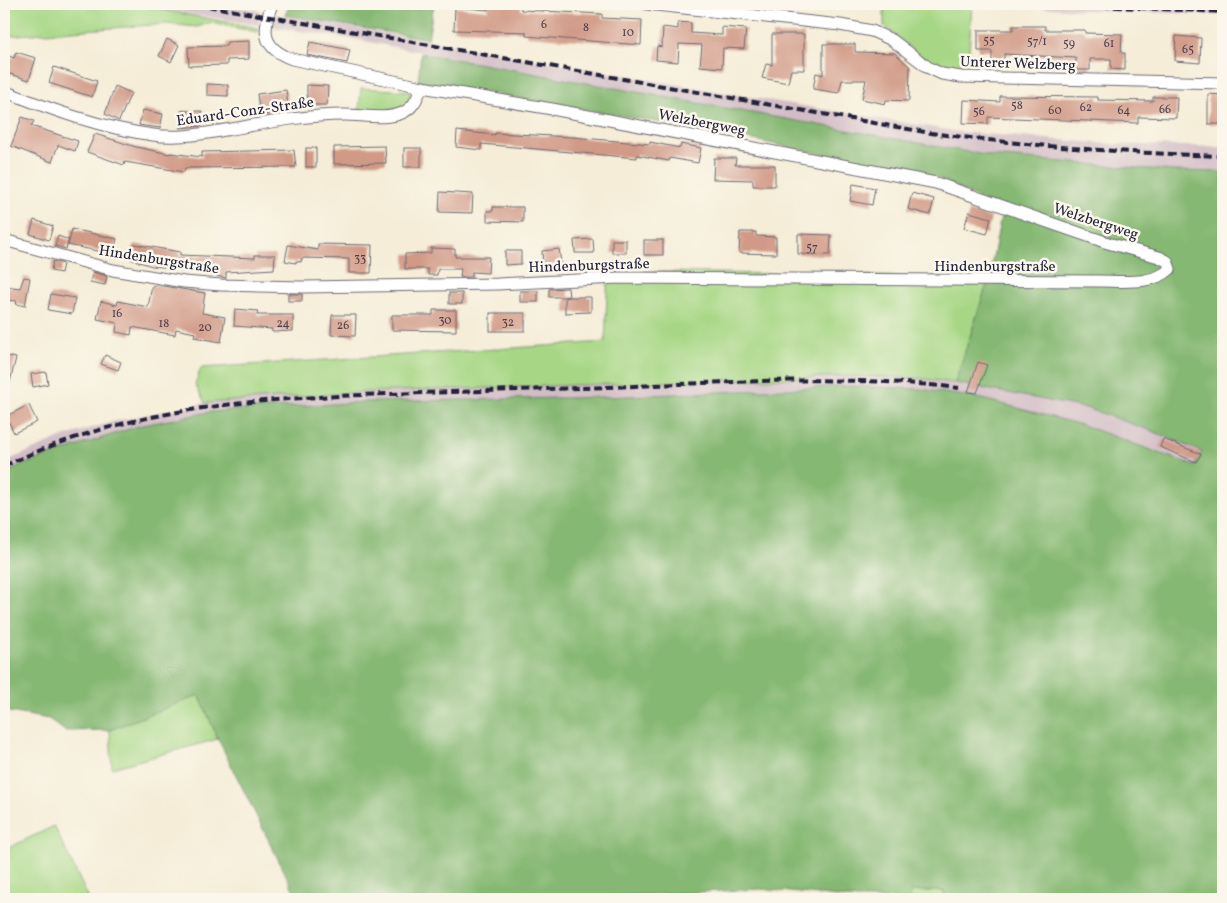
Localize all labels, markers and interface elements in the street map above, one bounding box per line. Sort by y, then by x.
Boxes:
house number: 6 [541,17,547,33]
house number: 8 [583,20,589,36]
house number: 10 [622,25,634,41]
house number: 55 [983,33,995,49]
house number: 57/1 [1027,34,1047,50]
house number: 59 [1063,36,1075,52]
house number: 61 [1104,36,1114,52]
house number: 65 [1182,42,1194,58]
street label: Unterer Welzberg [960,52,1076,77]
street label: Eduard-Conz-Straße [175,92,315,133]
house number: 58 [1011,98,1023,114]
house number: 62 [1080,100,1092,116]
house number: 66 [1159,102,1171,118]
house number: 60 [1048,103,1062,119]
house number: 64 [1118,103,1130,119]
house number: 56 [973,104,985,120]
street label: Welzbergweg [656,105,747,142]
street label: Welzbergweg [1050,199,1141,246]
house number: 57 [806,240,818,256]
street label: Hindenburgstraße [97,241,220,280]
house number: 33 [354,251,366,267]
street label: Hindenburgstraße [528,254,650,279]
street label: Hindenburgstraße [934,257,1056,278]
house number: 16 [112,306,122,322]
house number: 30 [438,313,452,329]
house number: 32 [502,315,514,331]
house number: 18 [159,316,169,332]
house number: 24 [276,316,290,332]
house number: 26 [337,318,349,334]
house number: 20 [198,320,212,336]

